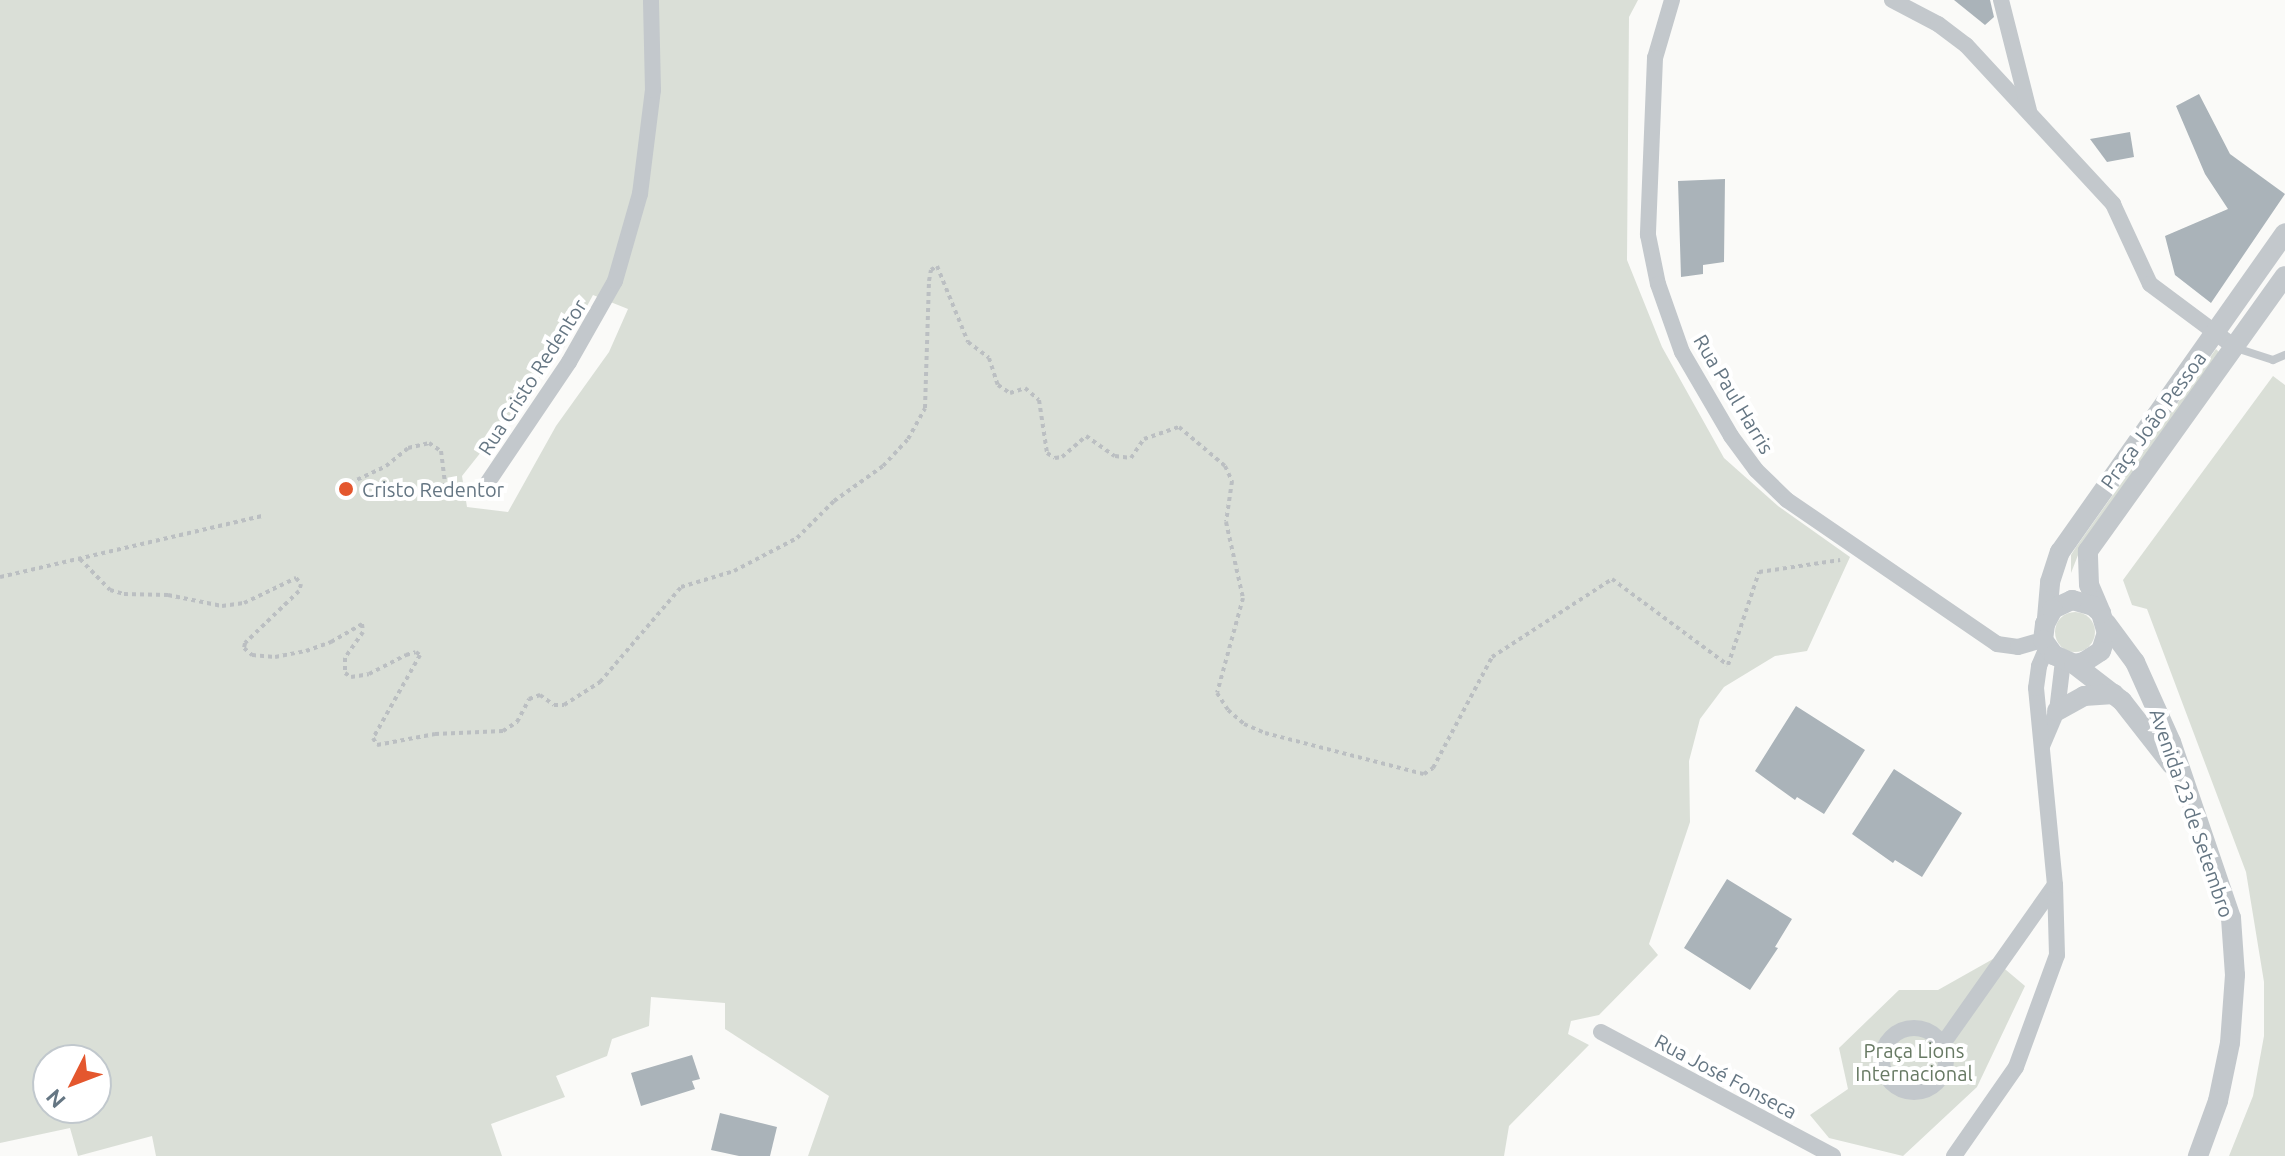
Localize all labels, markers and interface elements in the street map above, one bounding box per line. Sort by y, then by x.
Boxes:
street label: Rua Cristo Redentor [473,295,591,459]
street label: Rua Paul Harris [1689,330,1779,458]
street label: Praça João Pessoa [2095,347,2211,493]
place label: Cristo Redentor [362,477,504,501]
marker: Cristo Redentor [337,480,355,498]
street label: Avenida 23 de Setembro [2145,705,2239,921]
street label: Rua José Fonseca [1651,1028,1801,1124]
park label: Praça Lions Internacional [1855,1038,1973,1085]
north arrow [32,1044,112,1124]
text: N [41,1085,70,1114]

